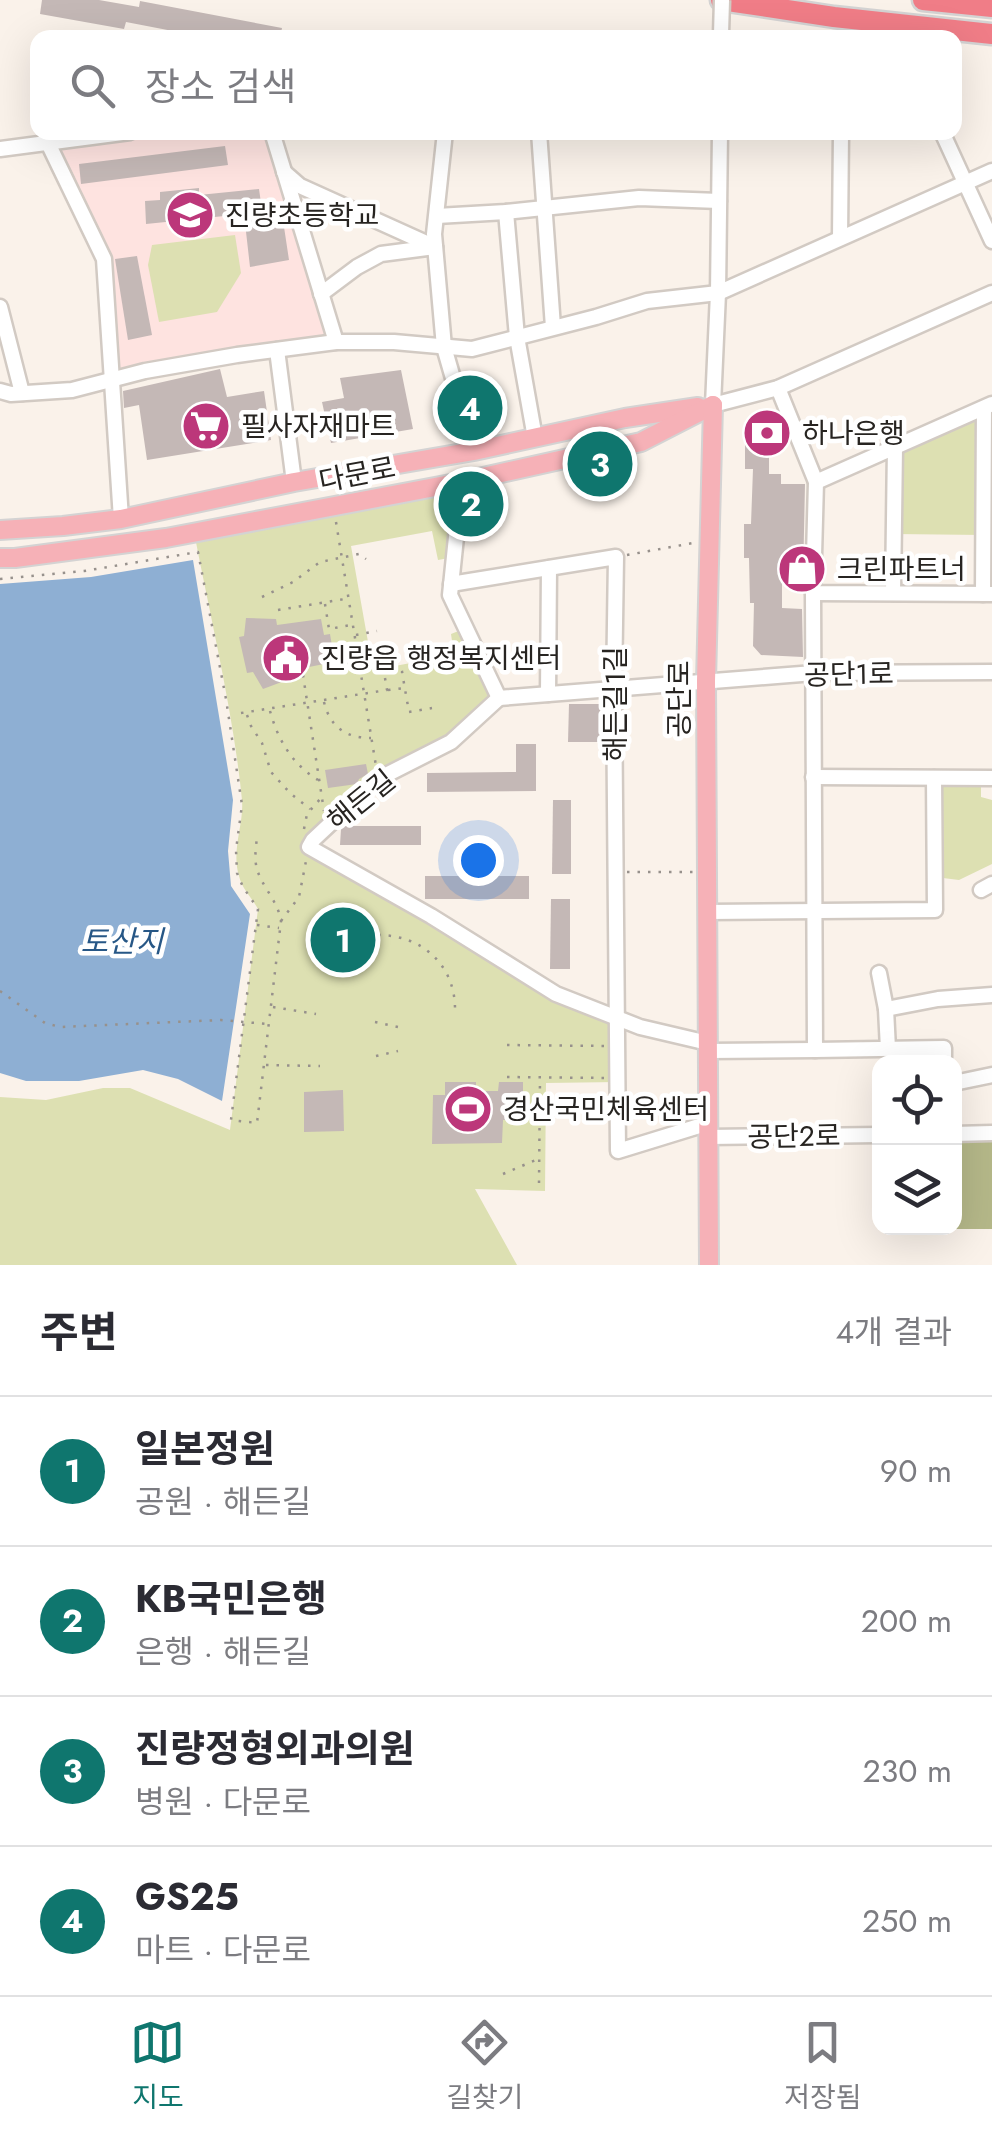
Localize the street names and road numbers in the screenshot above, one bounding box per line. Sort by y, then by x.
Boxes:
street label: 다문로 [315,447,399,502]
street label: 해든길1길 [595,646,636,762]
street label: 공단1로 [804,653,894,696]
street label: 공단로 [659,660,700,738]
street label: 해든길 [318,760,404,841]
street label: 공단2로 [747,1115,841,1158]

